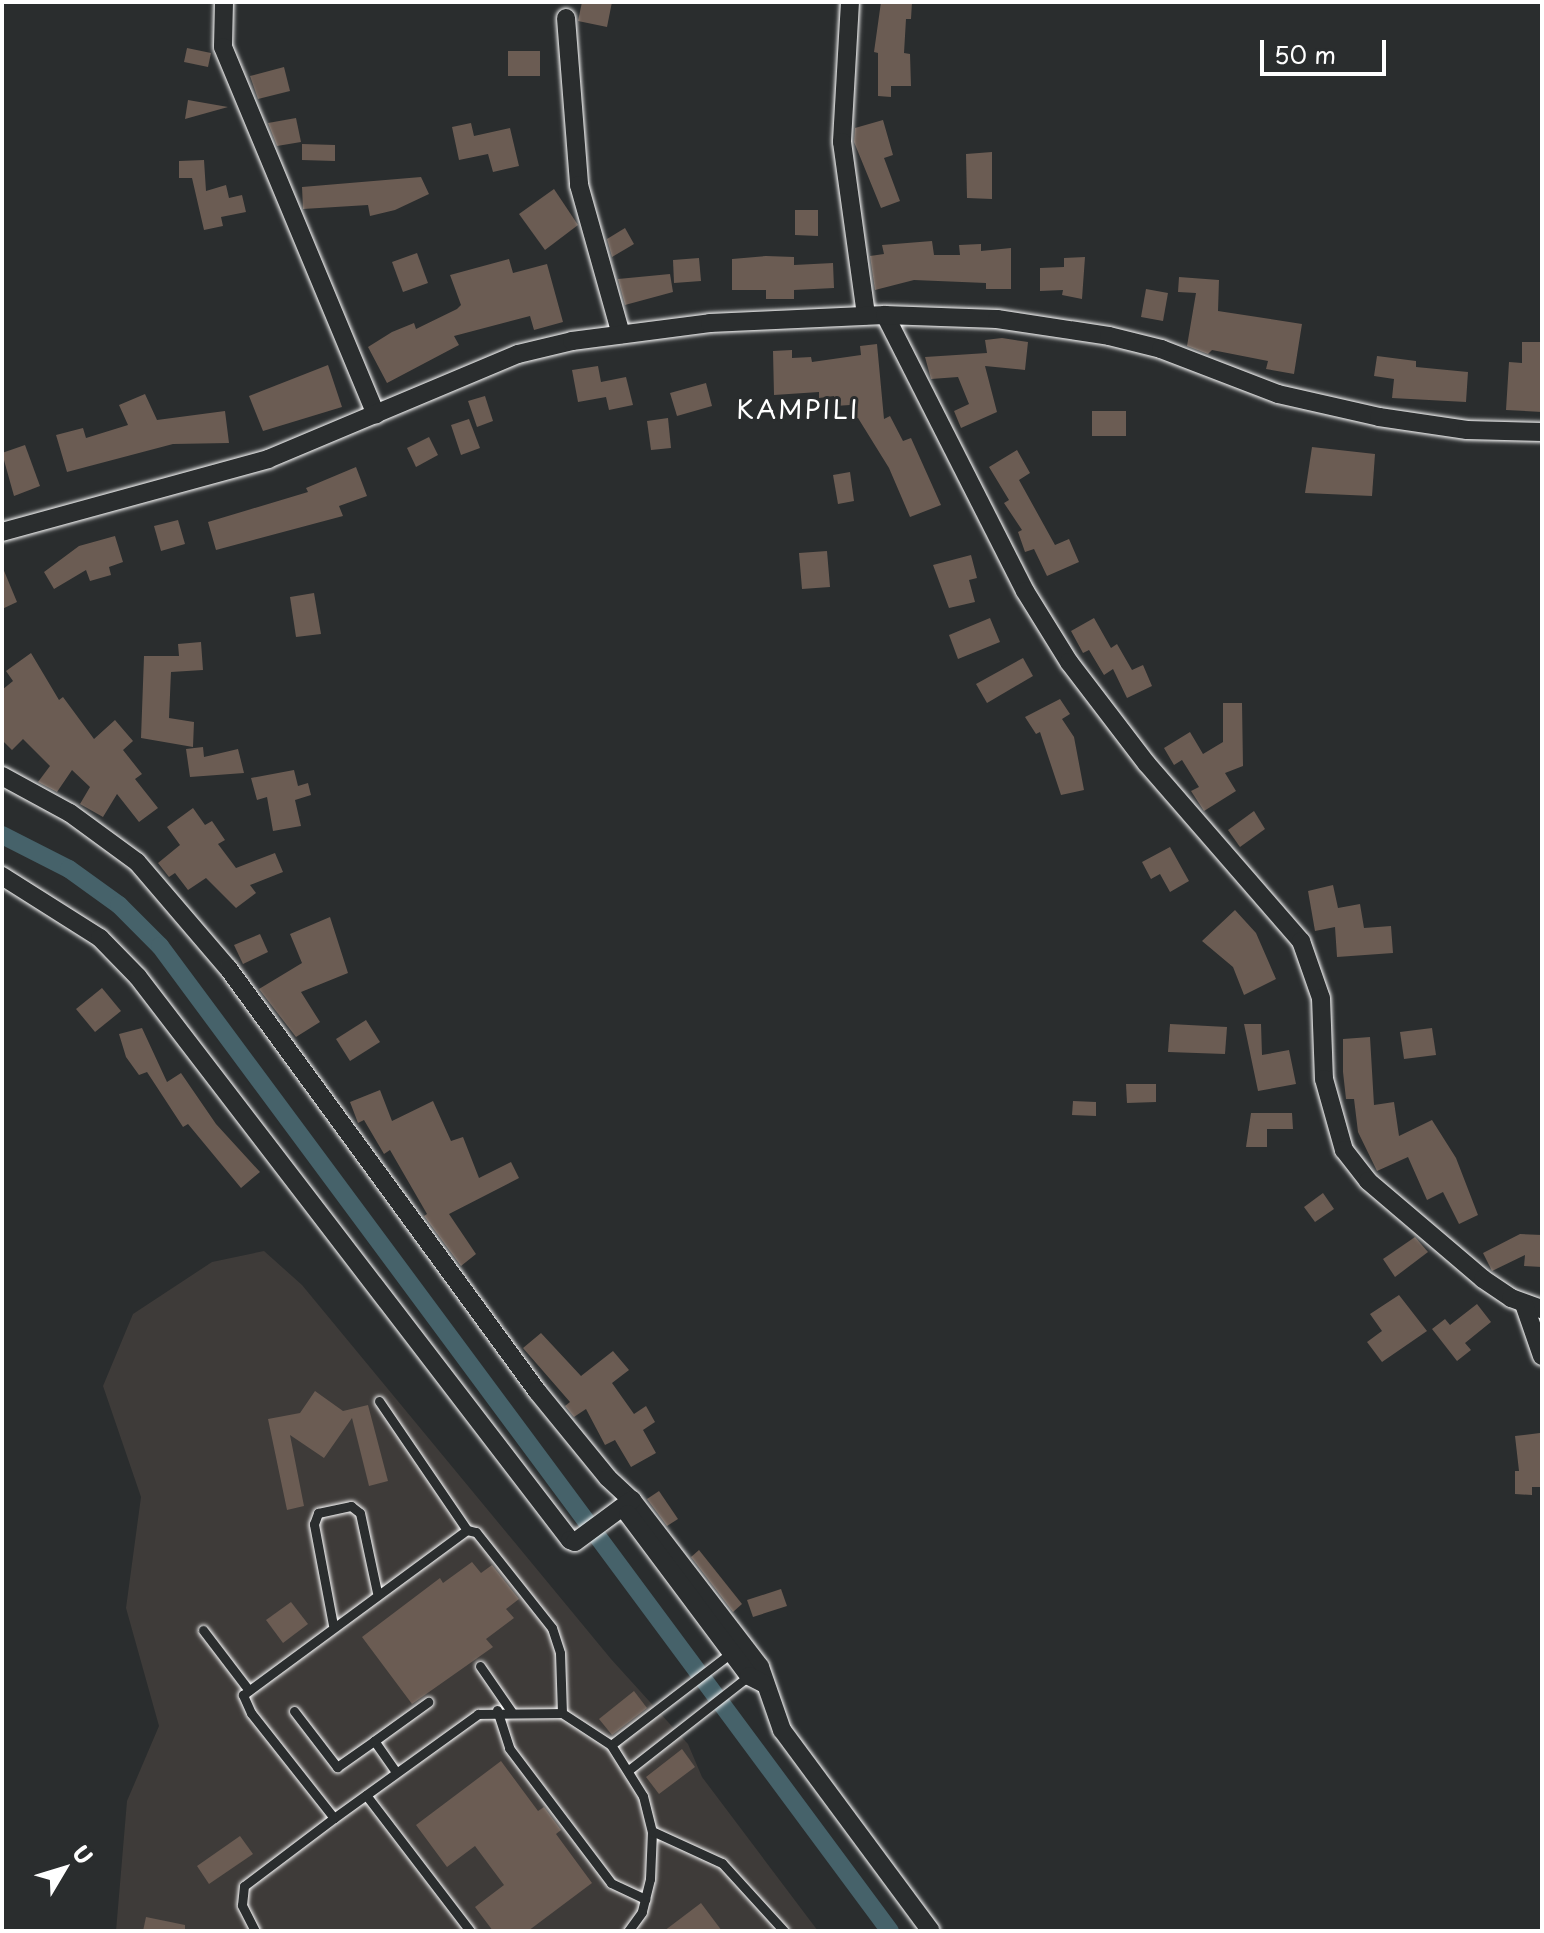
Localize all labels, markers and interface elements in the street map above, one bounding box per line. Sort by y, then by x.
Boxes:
scale bar [1264,24,1390,74]
text: 50 m [1274,36,1336,72]
district label: KAMPILI [737,393,859,425]
north arrow [24,1829,104,1909]
text: U [65,1837,101,1871]

